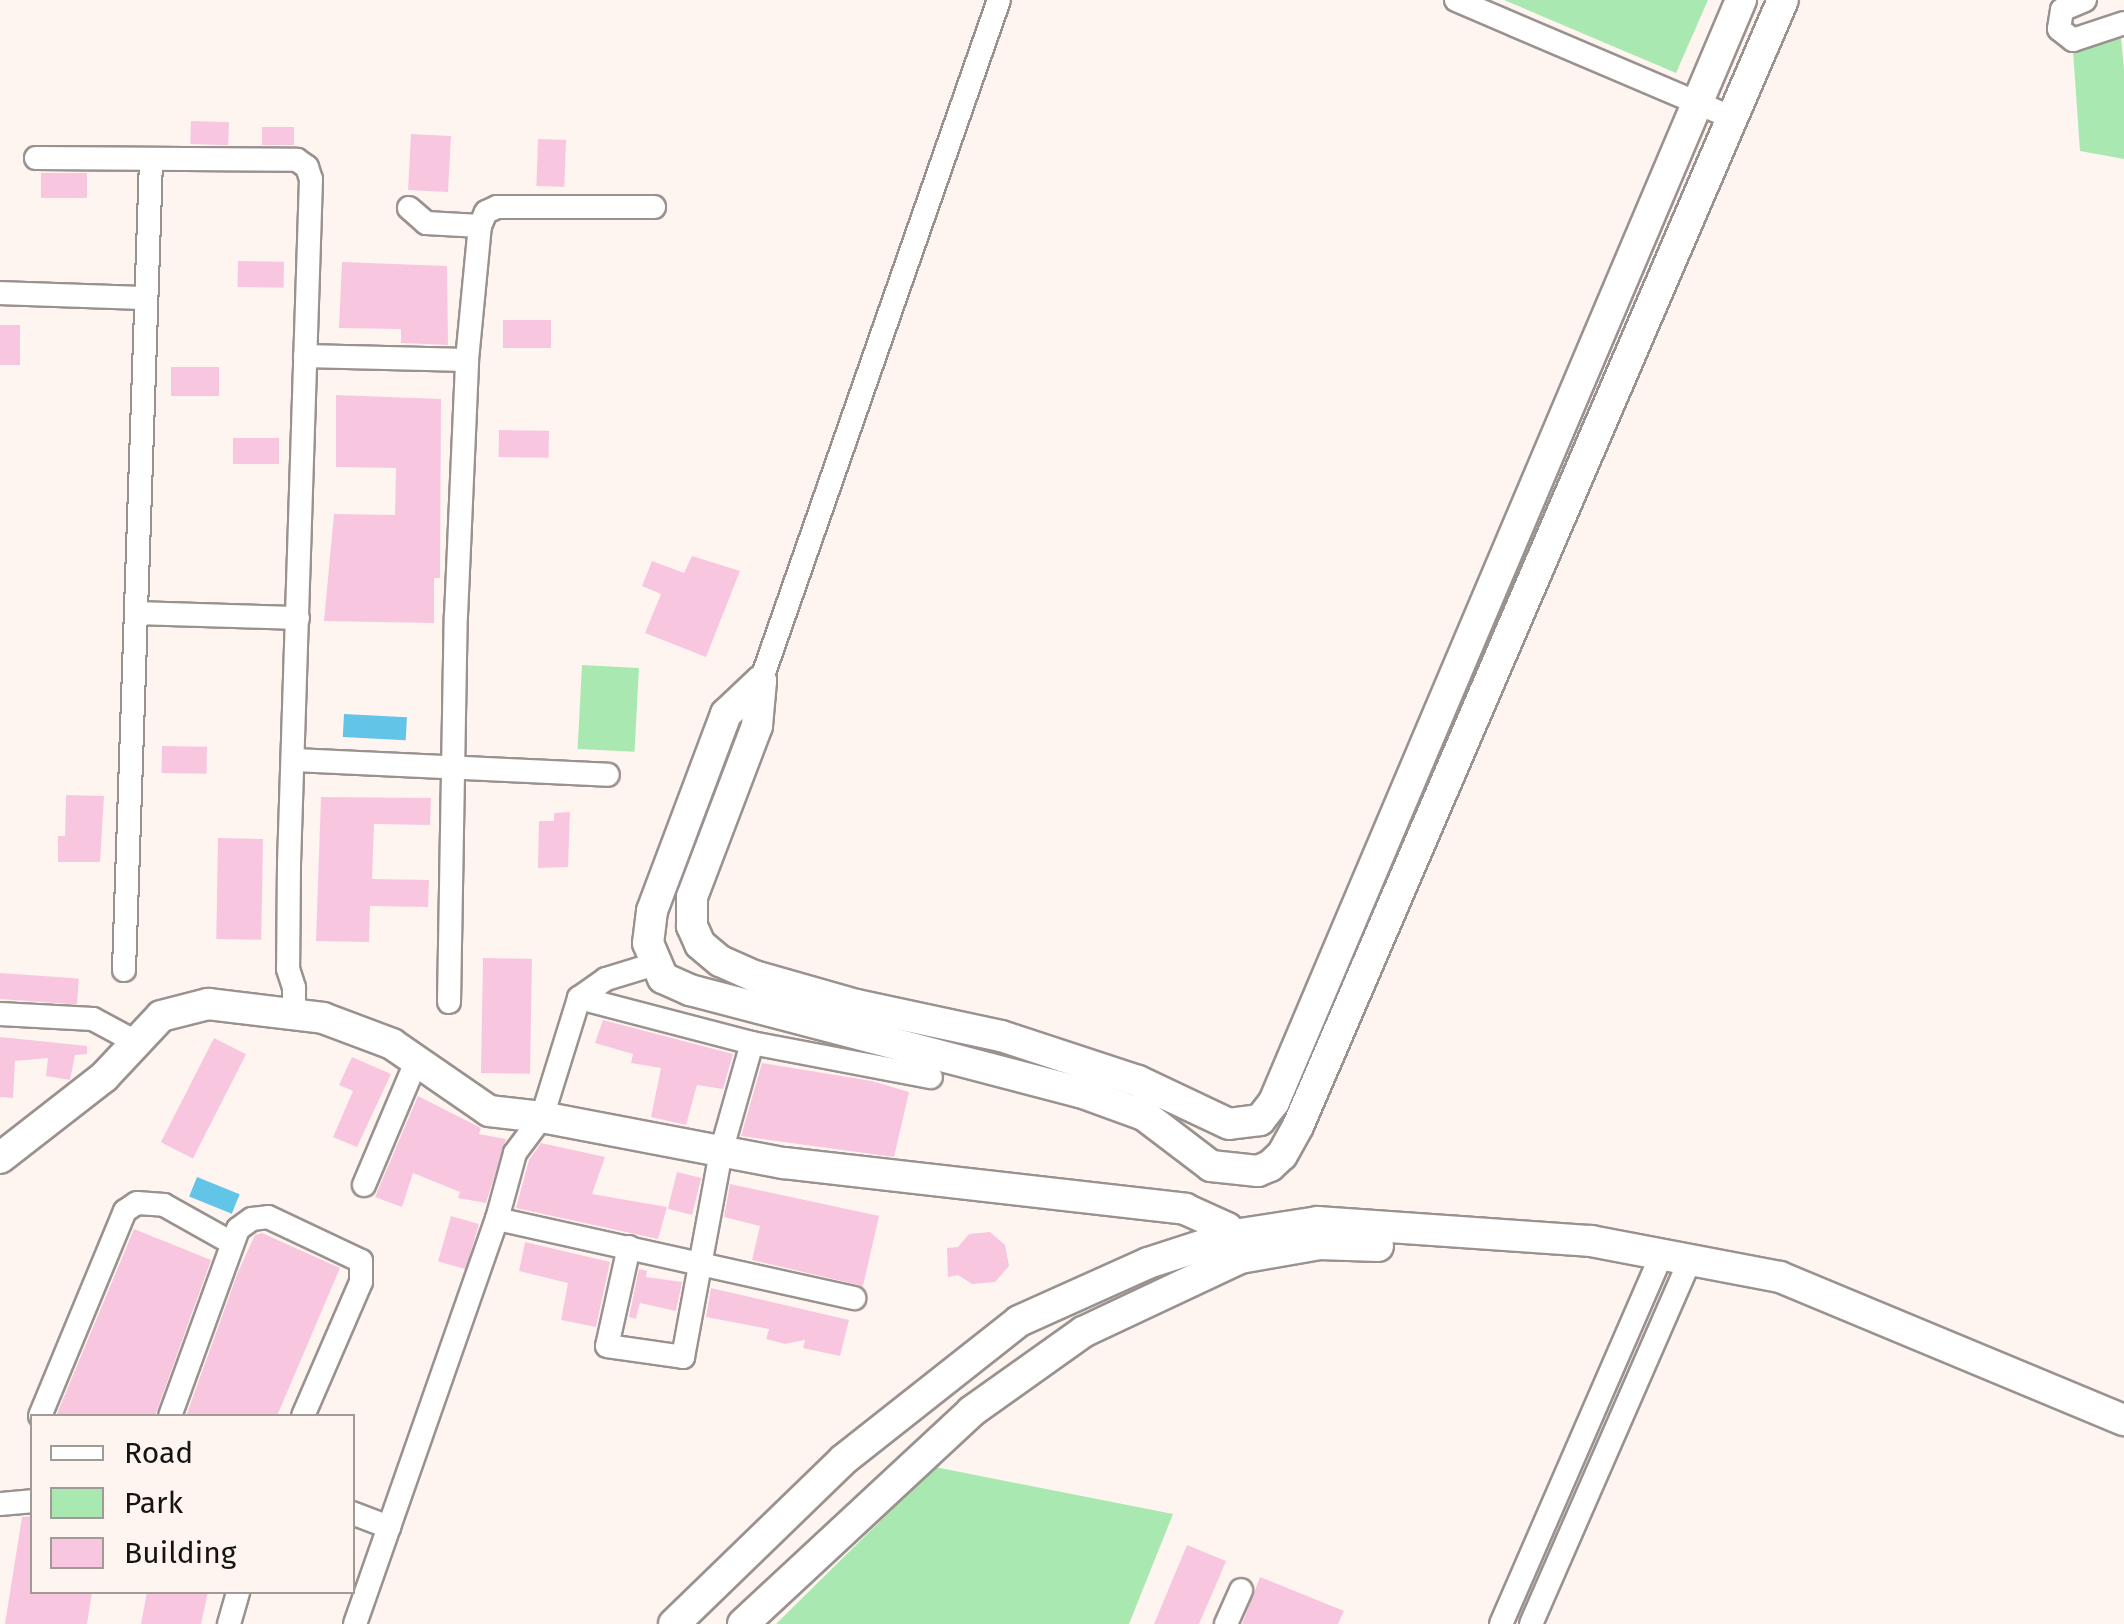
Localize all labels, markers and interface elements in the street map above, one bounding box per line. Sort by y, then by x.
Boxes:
legend [30,1414,355,1594]
text: Road [124,1435,193,1471]
text: Park [124,1485,183,1521]
text: Building [124,1535,236,1571]

